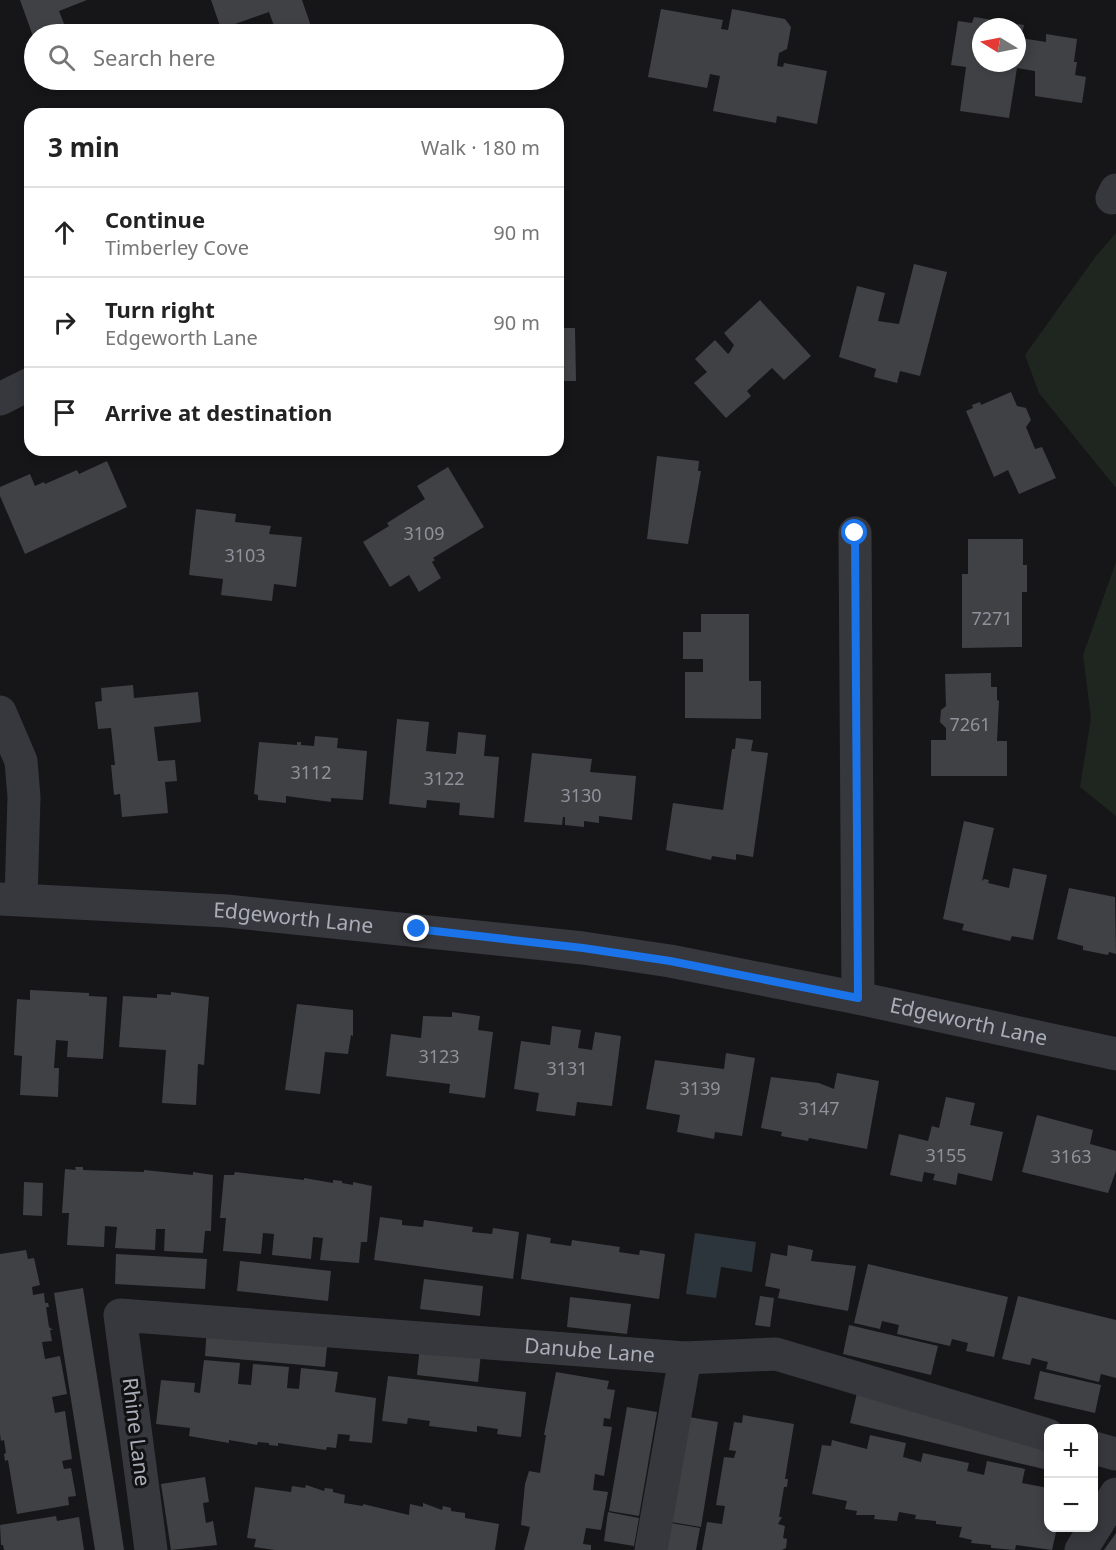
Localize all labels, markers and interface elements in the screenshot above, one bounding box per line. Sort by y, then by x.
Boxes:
north arrow [972,18,1026,72]
search box [24,24,564,90]
icon: search [45,41,78,74]
text: Search here [93,42,215,72]
text: 3 min [48,129,120,165]
text: Walk · 180 m [421,134,540,161]
text: Continue [105,204,205,234]
icon: ahead [48,216,81,249]
text: 90 m [493,219,540,246]
text: Timberley Cove [105,234,249,261]
text: Turn right [105,294,215,324]
icon: right [48,306,81,339]
text: 90 m [493,309,540,336]
text: Edgeworth Lane [105,324,258,351]
icon: arrive [48,396,81,429]
text: Arrive at destination [105,397,332,427]
route start [841,519,867,545]
house number: 3109 [403,521,445,545]
house number: 3103 [224,543,266,567]
house number: 7271 [971,606,1013,630]
house number: 7261 [949,712,991,736]
house number: 3112 [290,760,332,784]
house number: 3122 [423,766,465,790]
house number: 3130 [560,783,602,807]
street label: Edgeworth Lane [213,895,375,939]
route end [403,915,429,941]
street label: Edgeworth Lane [887,990,1050,1052]
house number: 3123 [418,1044,460,1068]
house number: 3131 [546,1056,588,1080]
house number: 3139 [679,1076,721,1100]
house number: 3147 [798,1096,840,1120]
house number: 3155 [925,1143,967,1167]
house number: 3163 [1050,1144,1092,1168]
street label: Danube Lane [523,1331,656,1369]
street label: Rhine Lane [116,1376,158,1488]
map controls [1044,1424,1098,1532]
button: + [1044,1424,1098,1478]
button: − [1044,1478,1098,1532]

